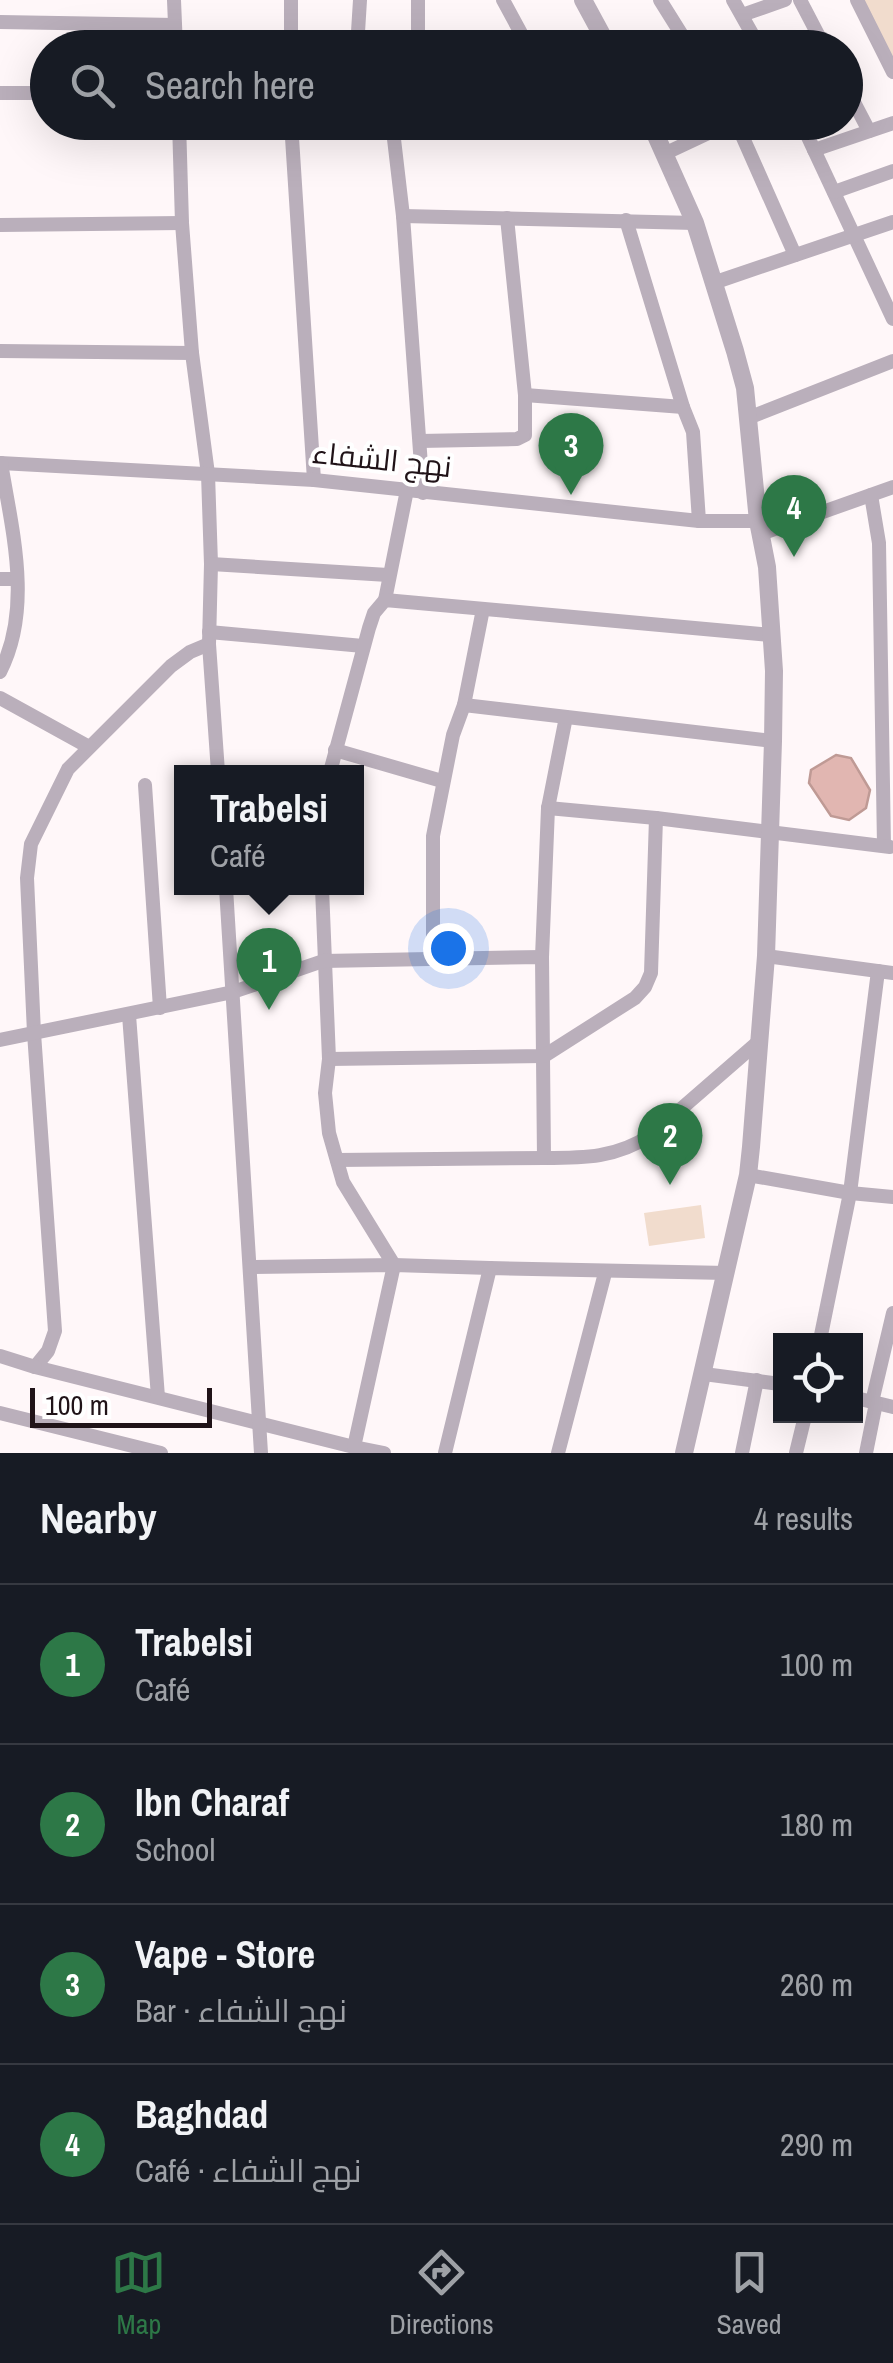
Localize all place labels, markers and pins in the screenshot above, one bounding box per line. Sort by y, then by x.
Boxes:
pin: 3 [538,412,604,495]
pin: 4 [762,474,826,557]
pin: 1 [236,928,302,1010]
pin: 2 [638,1102,702,1185]

